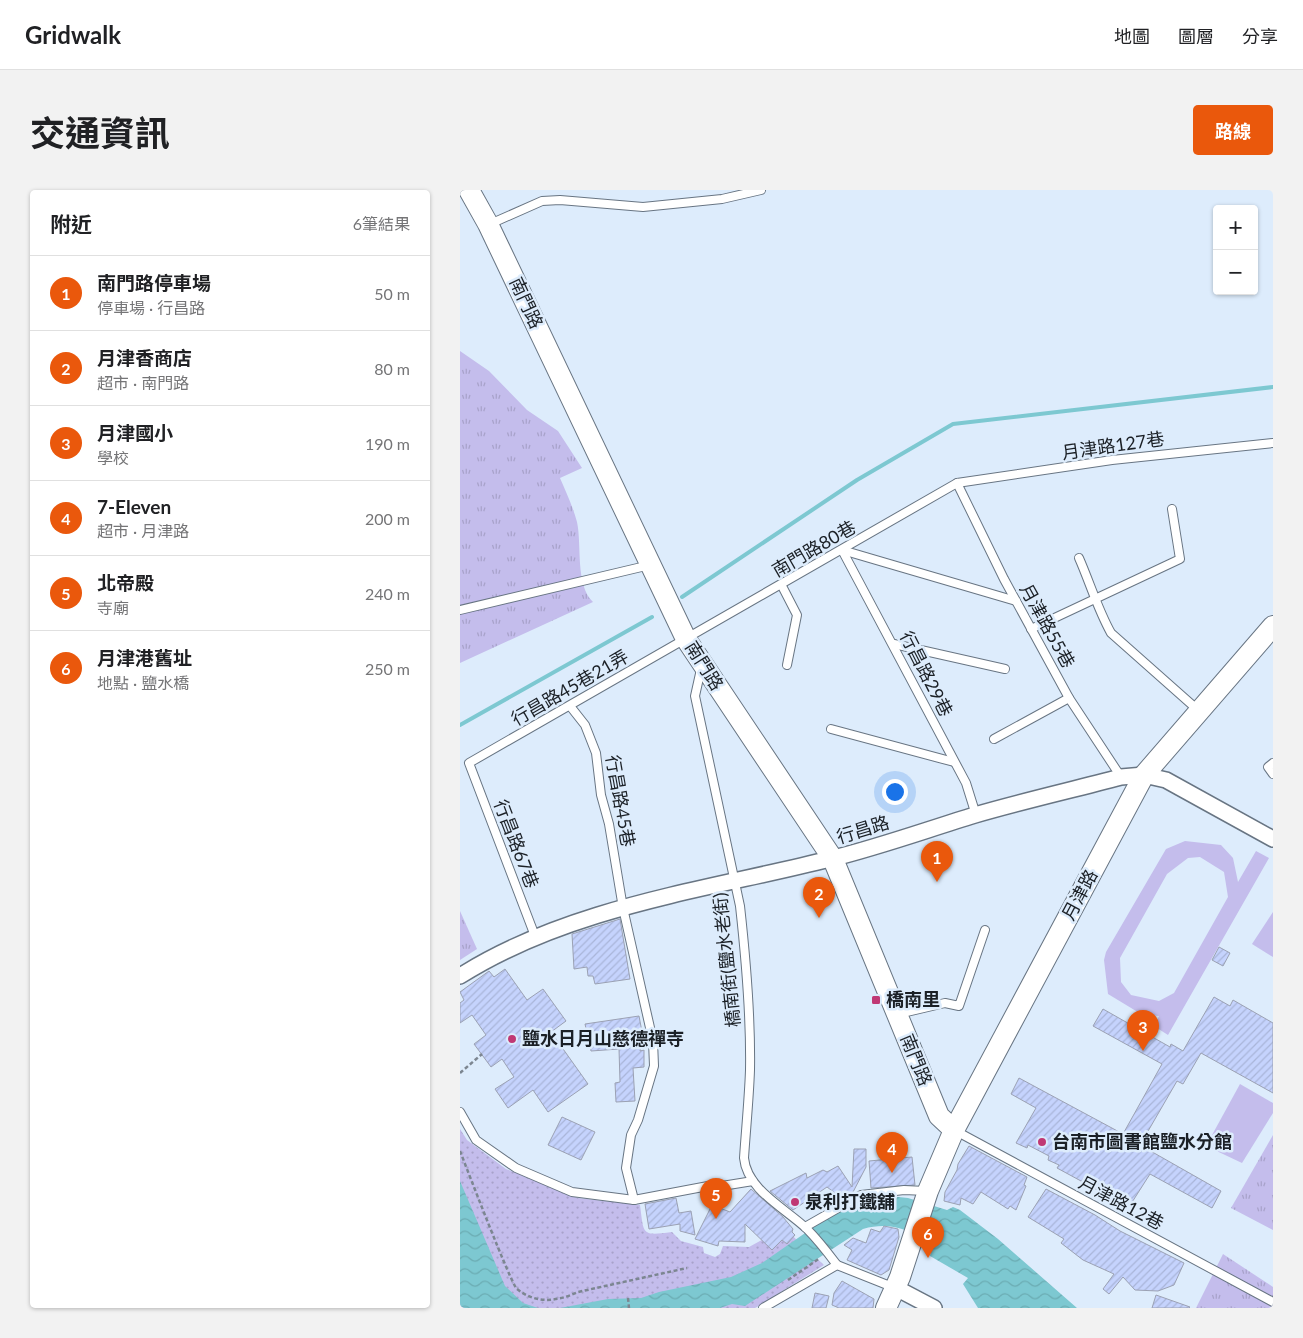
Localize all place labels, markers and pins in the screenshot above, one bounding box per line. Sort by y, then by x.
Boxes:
pin: 1 [921,841,953,882]
pin: 2 [803,877,835,918]
place label: 橋南里 [886,988,940,1010]
marker: 橋南里 [870,994,882,1006]
pin: 3 [1127,1010,1159,1051]
place label: 鹽水日月山慈德禪寺 [522,1027,684,1049]
marker: 鹽水日月山慈德禪寺 [506,1033,518,1045]
place label: 台南市圖書館鹽水分館 [1052,1130,1232,1152]
pin: 4 [876,1132,908,1173]
marker: 台南市圖書館鹽水分館 [1036,1136,1048,1148]
pin: 5 [700,1178,732,1219]
place label: 泉利打鐵舖 [805,1190,895,1212]
marker: 泉利打鐵舖 [789,1196,801,1208]
pin: 6 [912,1217,944,1258]

